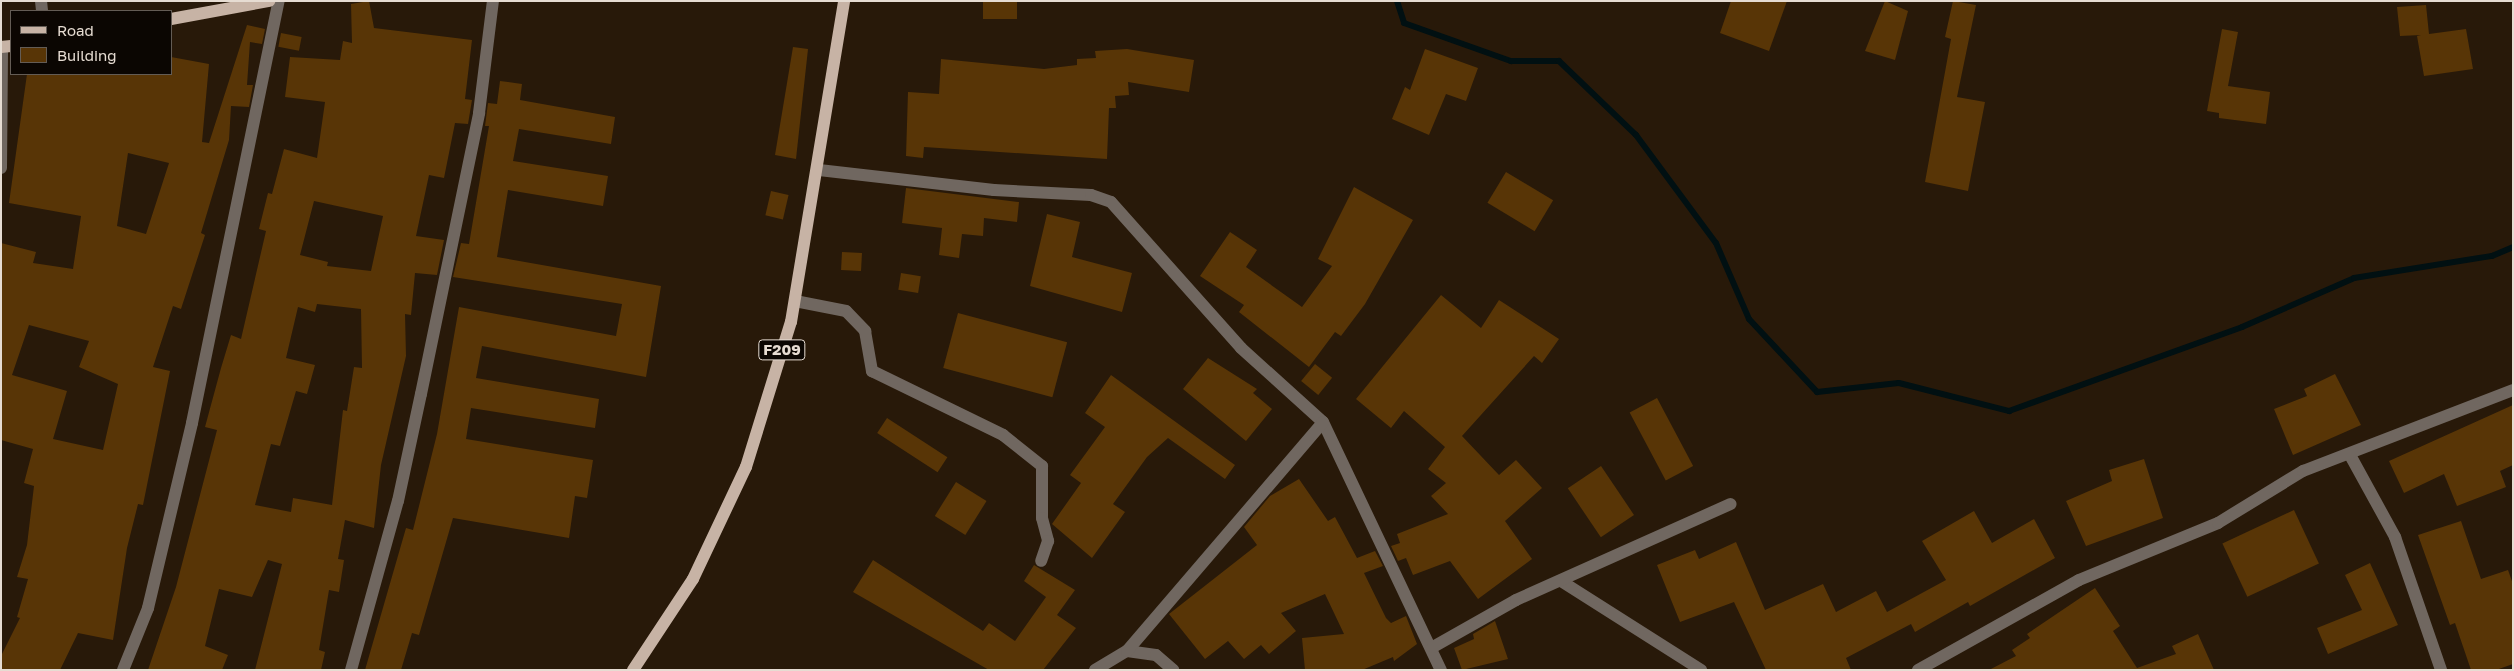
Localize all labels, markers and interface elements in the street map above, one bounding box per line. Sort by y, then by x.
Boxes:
legend [10,10,172,75]
text: Road [57,21,94,39]
text: Building [57,46,117,64]
road number: F209 [758,338,806,362]

